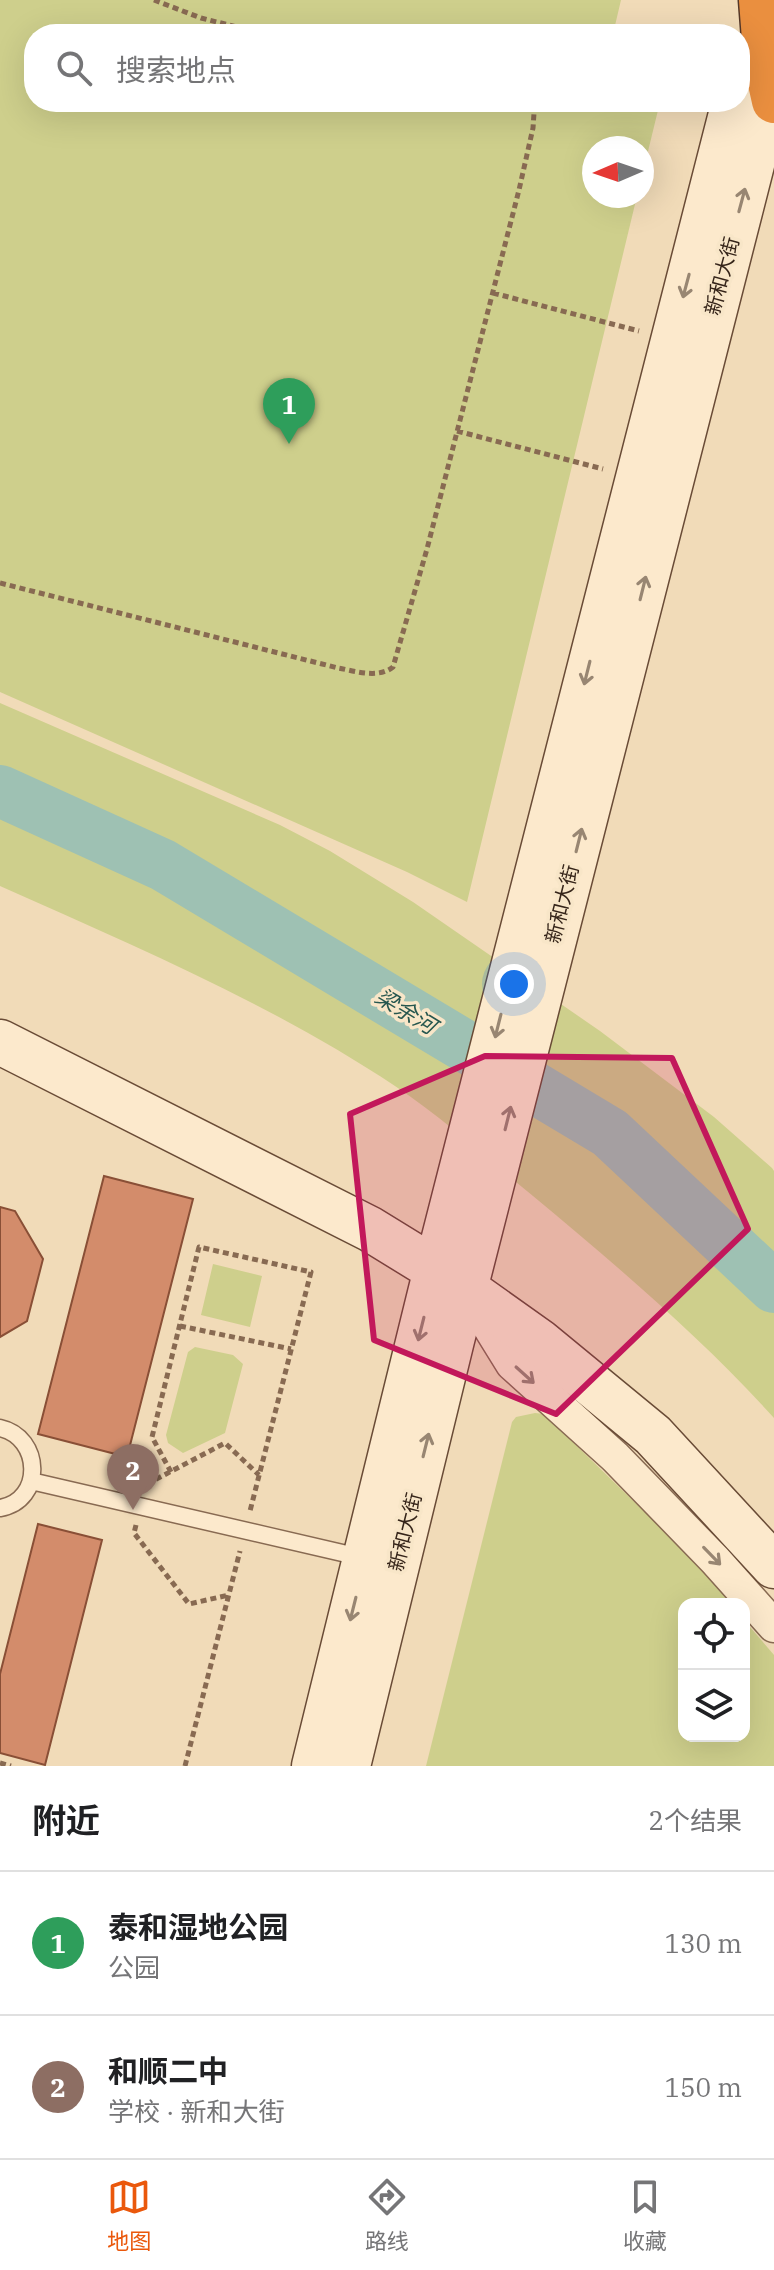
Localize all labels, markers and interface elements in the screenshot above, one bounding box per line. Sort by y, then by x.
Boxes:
search box [24,24,750,112]
icon: search [52,46,96,90]
text: 搜索地点 [116,50,236,89]
north arrow [582,136,654,208]
one-way arrow [736,188,751,214]
street label: 新和大街 [698,234,745,318]
one-way arrow [677,272,692,298]
pin: 1 [263,378,315,444]
one-way arrow [636,575,651,601]
one-way arrow [579,660,594,686]
one-way arrow [572,827,587,853]
street label: 新和大街 [539,862,584,946]
your location [494,964,534,1004]
water label: 梁余河 [370,981,445,1042]
one-way arrow [489,1012,504,1038]
one-way arrow [502,1105,517,1131]
one-way arrow [413,1316,428,1342]
one-way arrow [514,1366,534,1384]
one-way arrow [419,1433,434,1459]
pin: 2 [107,1444,159,1510]
street label: 新和大街 [382,1490,427,1574]
one-way arrow [702,1546,721,1566]
one-way arrow [344,1595,359,1621]
map controls [678,1598,750,1742]
button: locate [678,1598,750,1670]
button: layers [678,1670,750,1742]
text: 附近 [32,1798,100,1842]
text: 2个结果 [648,1803,742,1837]
text: 泰和湿地公园 [108,1907,288,1946]
text: 1 [50,1926,66,1960]
text: 130 m [664,1926,742,1960]
text: 公园 [108,1950,160,1984]
text: 和顺二中 [108,2051,228,2090]
text: 2 [50,2070,66,2104]
text: 150 m [664,2070,742,2104]
text: 学校 · 新和大街 [108,2094,285,2128]
tab: 地图 [107,2175,151,2255]
tab: 路线 [365,2175,409,2255]
tab: 收藏 [623,2175,667,2255]

